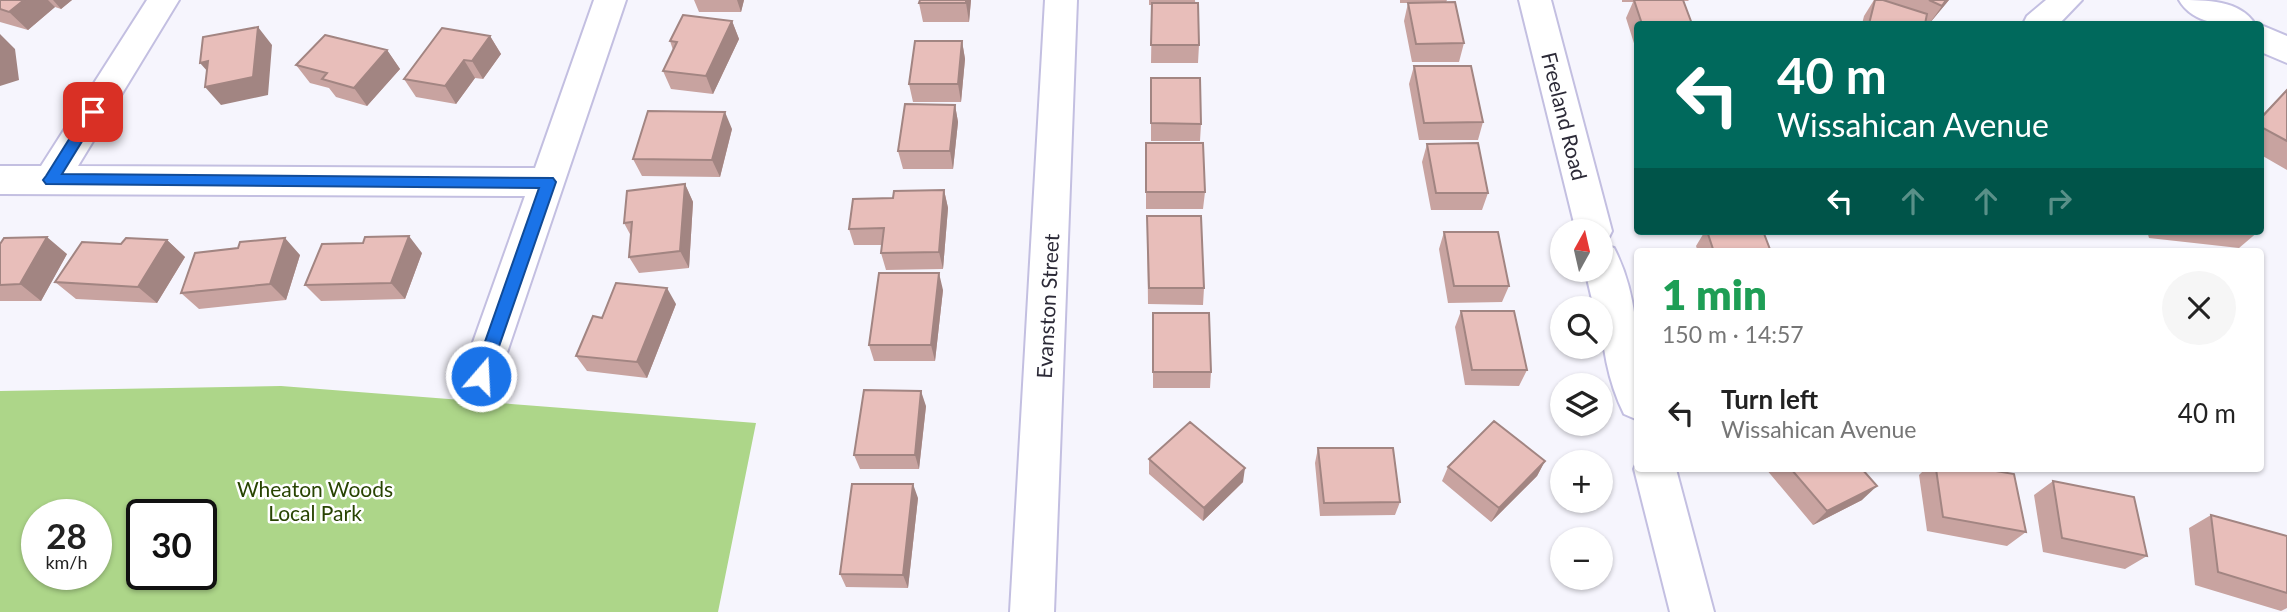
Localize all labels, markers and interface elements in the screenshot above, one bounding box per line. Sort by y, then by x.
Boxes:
text: 40 m [1777,46,1887,104]
street label: Freeland Road [1537,49,1593,183]
icon: left [1662,49,1753,140]
pin [63,82,123,142]
icon: arrive [74,93,112,131]
text: Wissahican Avenue [1777,105,2049,144]
icon: left [1821,182,1859,220]
icon: ahead [1894,182,1932,220]
icon: ahead [1967,182,2005,220]
icon: right [2040,182,2078,220]
north arrow [1550,219,1614,282]
map controls [1550,219,1613,590]
street label: Evanston Street [1031,232,1063,379]
text: 1 min [1662,269,1767,319]
button: close [2162,271,2236,345]
button: search [1550,296,1613,359]
text: 150 m · 14:57 [1662,320,1804,348]
position arrow [444,339,518,413]
button: layers [1550,373,1613,436]
text: Turn left [1721,383,1818,415]
icon: left [1662,394,1700,432]
text: 40 m [2178,397,2236,429]
text: Wissahican Avenue [1721,415,1916,443]
button: + [1550,450,1613,513]
park label: Wheaton Woods Local Park [237,476,393,525]
speed limit sign: 30 [126,499,217,590]
text: 28 [46,514,87,556]
button: − [1550,527,1613,590]
text: km/h [45,551,88,573]

